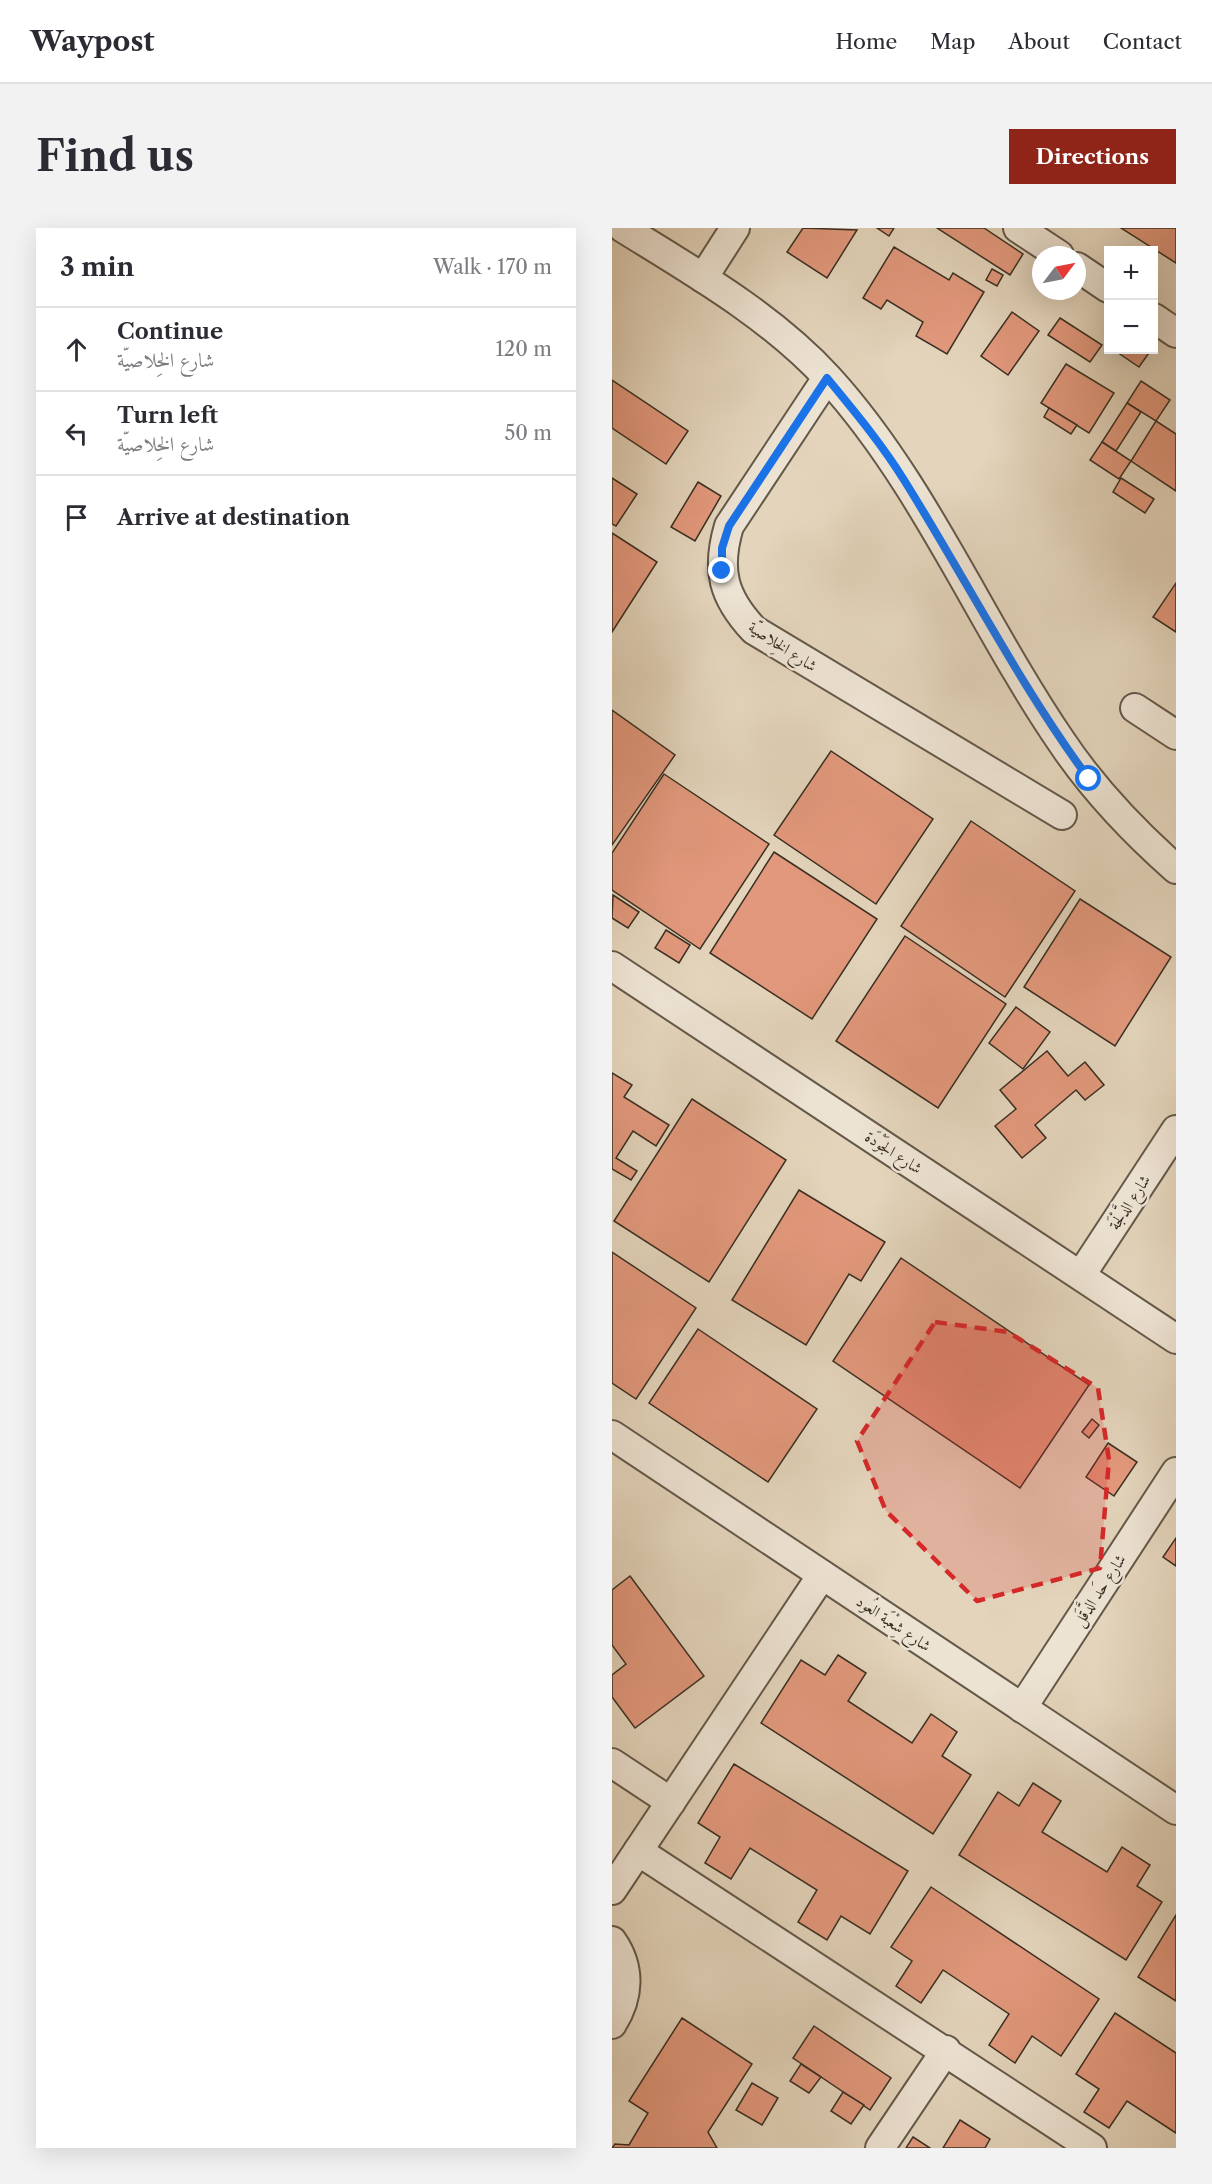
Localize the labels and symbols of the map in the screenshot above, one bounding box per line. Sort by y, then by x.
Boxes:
north arrow [1032,246,1086,300]
route end [708,557,734,583]
street label: شارع الخِلاصيّة [743,616,822,679]
route start [1075,765,1101,791]
street label: شارع الجَوْدَة [859,1125,927,1181]
street label: شارع الدَّلْجَة [1101,1169,1158,1236]
street label: شارع حَد الدَّقَل [1066,1549,1133,1632]
street label: شارع شِعْبَة العُود [850,1588,937,1659]

